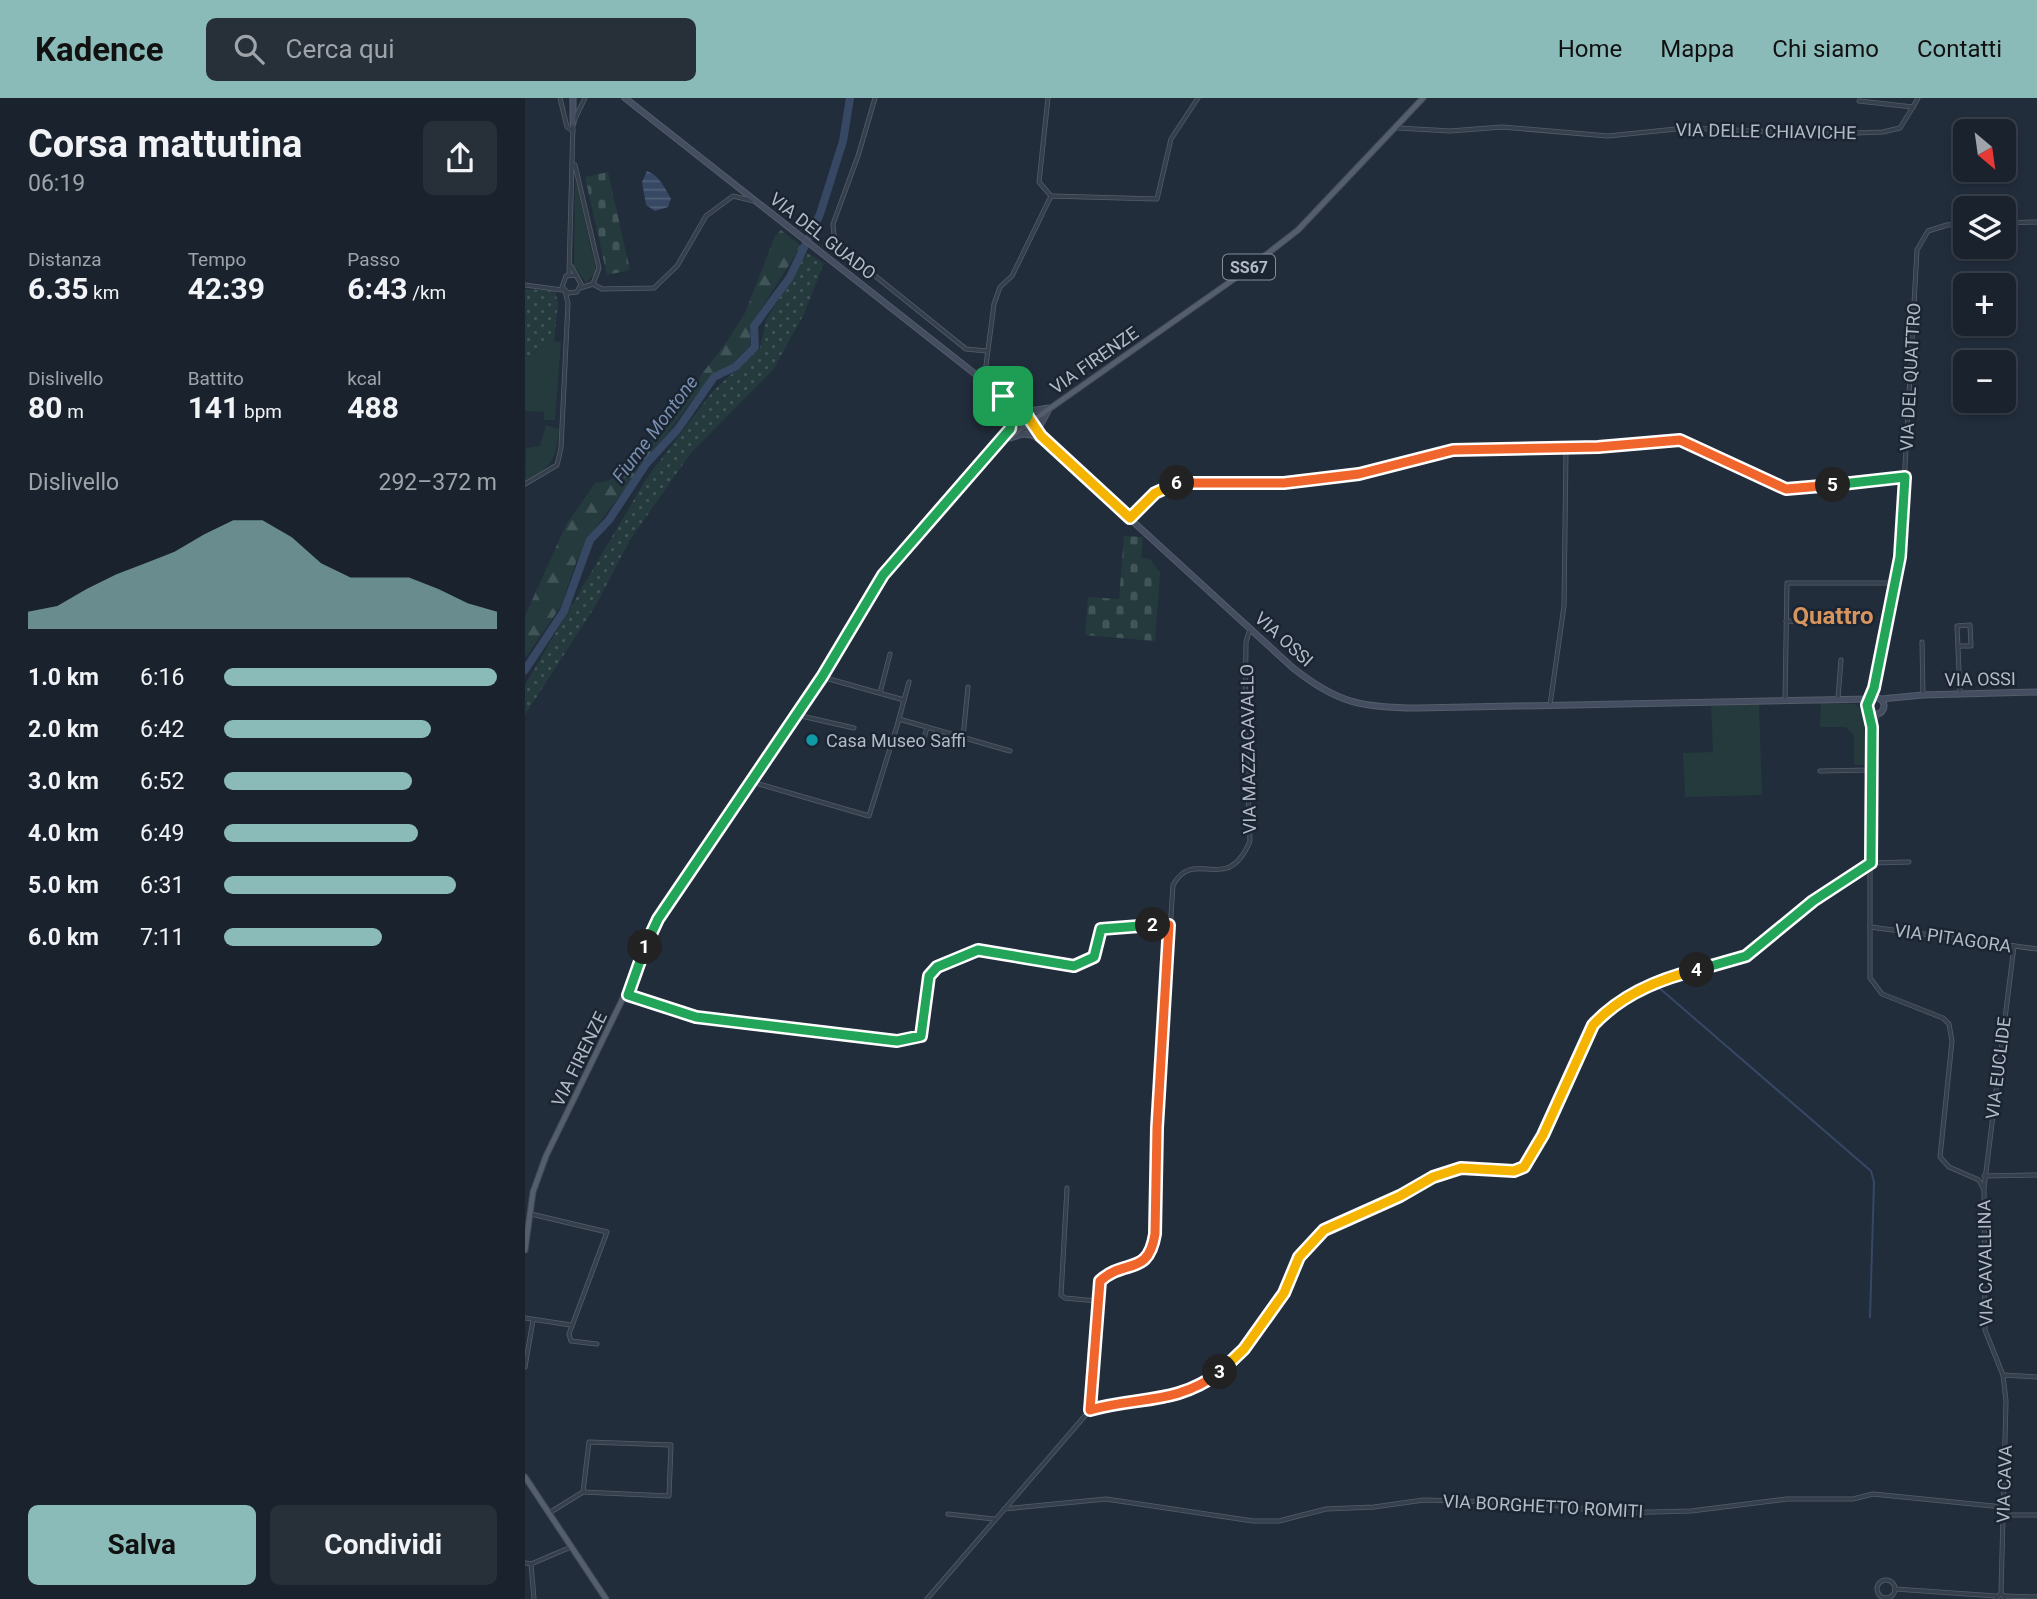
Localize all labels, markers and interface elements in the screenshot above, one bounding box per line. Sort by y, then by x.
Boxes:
search box [206,18,696,81]
text: Kadence [35,30,164,69]
icon: search [230,30,268,68]
text: Cerca qui [286,34,394,64]
text: Home [1558,35,1622,63]
text: Mappa [1660,35,1734,63]
text: Chi siamo [1772,35,1879,63]
text: Contatti [1917,35,2002,63]
street label: VIA DELLE CHIAVICHE [1676,119,1856,143]
north arrow [1953,119,2016,182]
map controls [1953,119,2016,413]
button: share [423,121,497,195]
text: Corsa mattutina [28,122,302,166]
text: 06:19 [28,170,85,197]
street label: VIA DEL GUADO [766,188,880,284]
button: layers [1953,196,2016,259]
text: Distanza [28,248,102,271]
text: Tempo [188,248,246,271]
text: Passo [347,248,400,271]
road number: SS67 [1223,254,1275,280]
text: 6.35 [28,271,88,306]
text: 42:39 [188,271,265,306]
text: 6:43 [347,271,407,306]
button: + [1953,273,2016,336]
text: km [88,281,119,304]
text: /km [407,281,446,304]
street label: VIA DEL QUATTRO [1896,302,1924,452]
street label: VIA FIRENZE [1046,322,1142,398]
button: − [1953,350,2016,413]
pin [973,366,1033,426]
text: Dislivello [28,367,103,390]
text: Battito [188,367,244,390]
text: kcal [347,367,382,390]
water label: Fiume Montone [607,371,703,487]
icon: arrive [984,377,1022,415]
text: 80 [28,390,62,425]
text: 141 [188,390,239,425]
text: 488 [347,390,399,425]
text: m [62,400,84,423]
text: bpm [239,400,282,423]
pin: 6 [1159,466,1195,500]
pin: 5 [1815,468,1851,502]
text: Dislivello [28,469,119,496]
text: 292–372 m [378,469,497,496]
text: 6 [1171,471,1182,494]
text: 5 [1827,473,1838,496]
district label: Quattro [1792,602,1874,630]
street label: VIA OSSI [1250,607,1318,671]
text: 1.0 km [28,664,99,691]
text: 6:16 [140,664,184,691]
street label: VIA MAZZACAVALLO [1236,664,1260,834]
street label: VIA OSSI [1944,668,2016,690]
text: 2.0 km [28,716,99,743]
text: 6:42 [140,716,184,743]
place label: Casa Museo Saffi [826,730,966,751]
marker: Casa Museo Saffi [804,732,820,748]
text: 3.0 km [28,768,99,795]
text: 6:52 [140,768,184,795]
text: 4.0 km [28,820,99,847]
text: 6:49 [140,820,184,847]
text: 5.0 km [28,872,99,899]
text: 6:31 [140,872,184,899]
pin: 2 [1135,908,1171,942]
text: 2 [1147,913,1158,936]
street label: VIA PITAGORA [1893,919,2013,957]
text: 6.0 km [28,924,99,951]
text: 7:11 [140,924,184,951]
pin: 1 [627,930,663,964]
text: 1 [639,935,650,958]
pin: 4 [1679,952,1715,988]
text: 4 [1691,958,1702,981]
street label: VIA FIRENZE [547,1008,611,1110]
street label: VIA EUCLIDE [1981,1016,2015,1120]
street label: VIA CAVALLINA [1973,1199,1997,1327]
pin: 3 [1203,1354,1237,1390]
text: 3 [1214,1360,1225,1383]
street label: VIA CAVA [1992,1444,2016,1523]
street label: VIA BORGHETTO ROMITI [1442,1490,1644,1522]
button: Salva [28,1505,256,1585]
button: Condividi [270,1505,497,1585]

